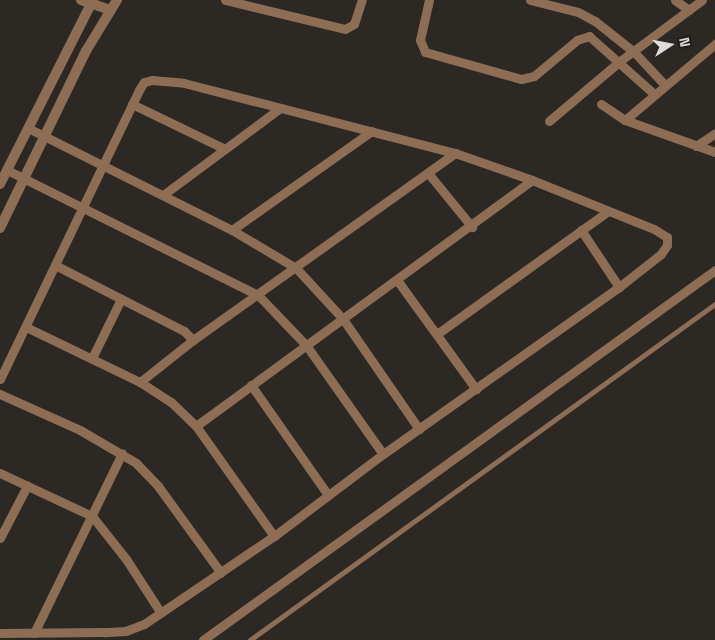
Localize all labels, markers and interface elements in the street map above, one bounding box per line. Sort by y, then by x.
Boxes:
north arrow [645,20,695,70]
text: N [675,36,694,48]

